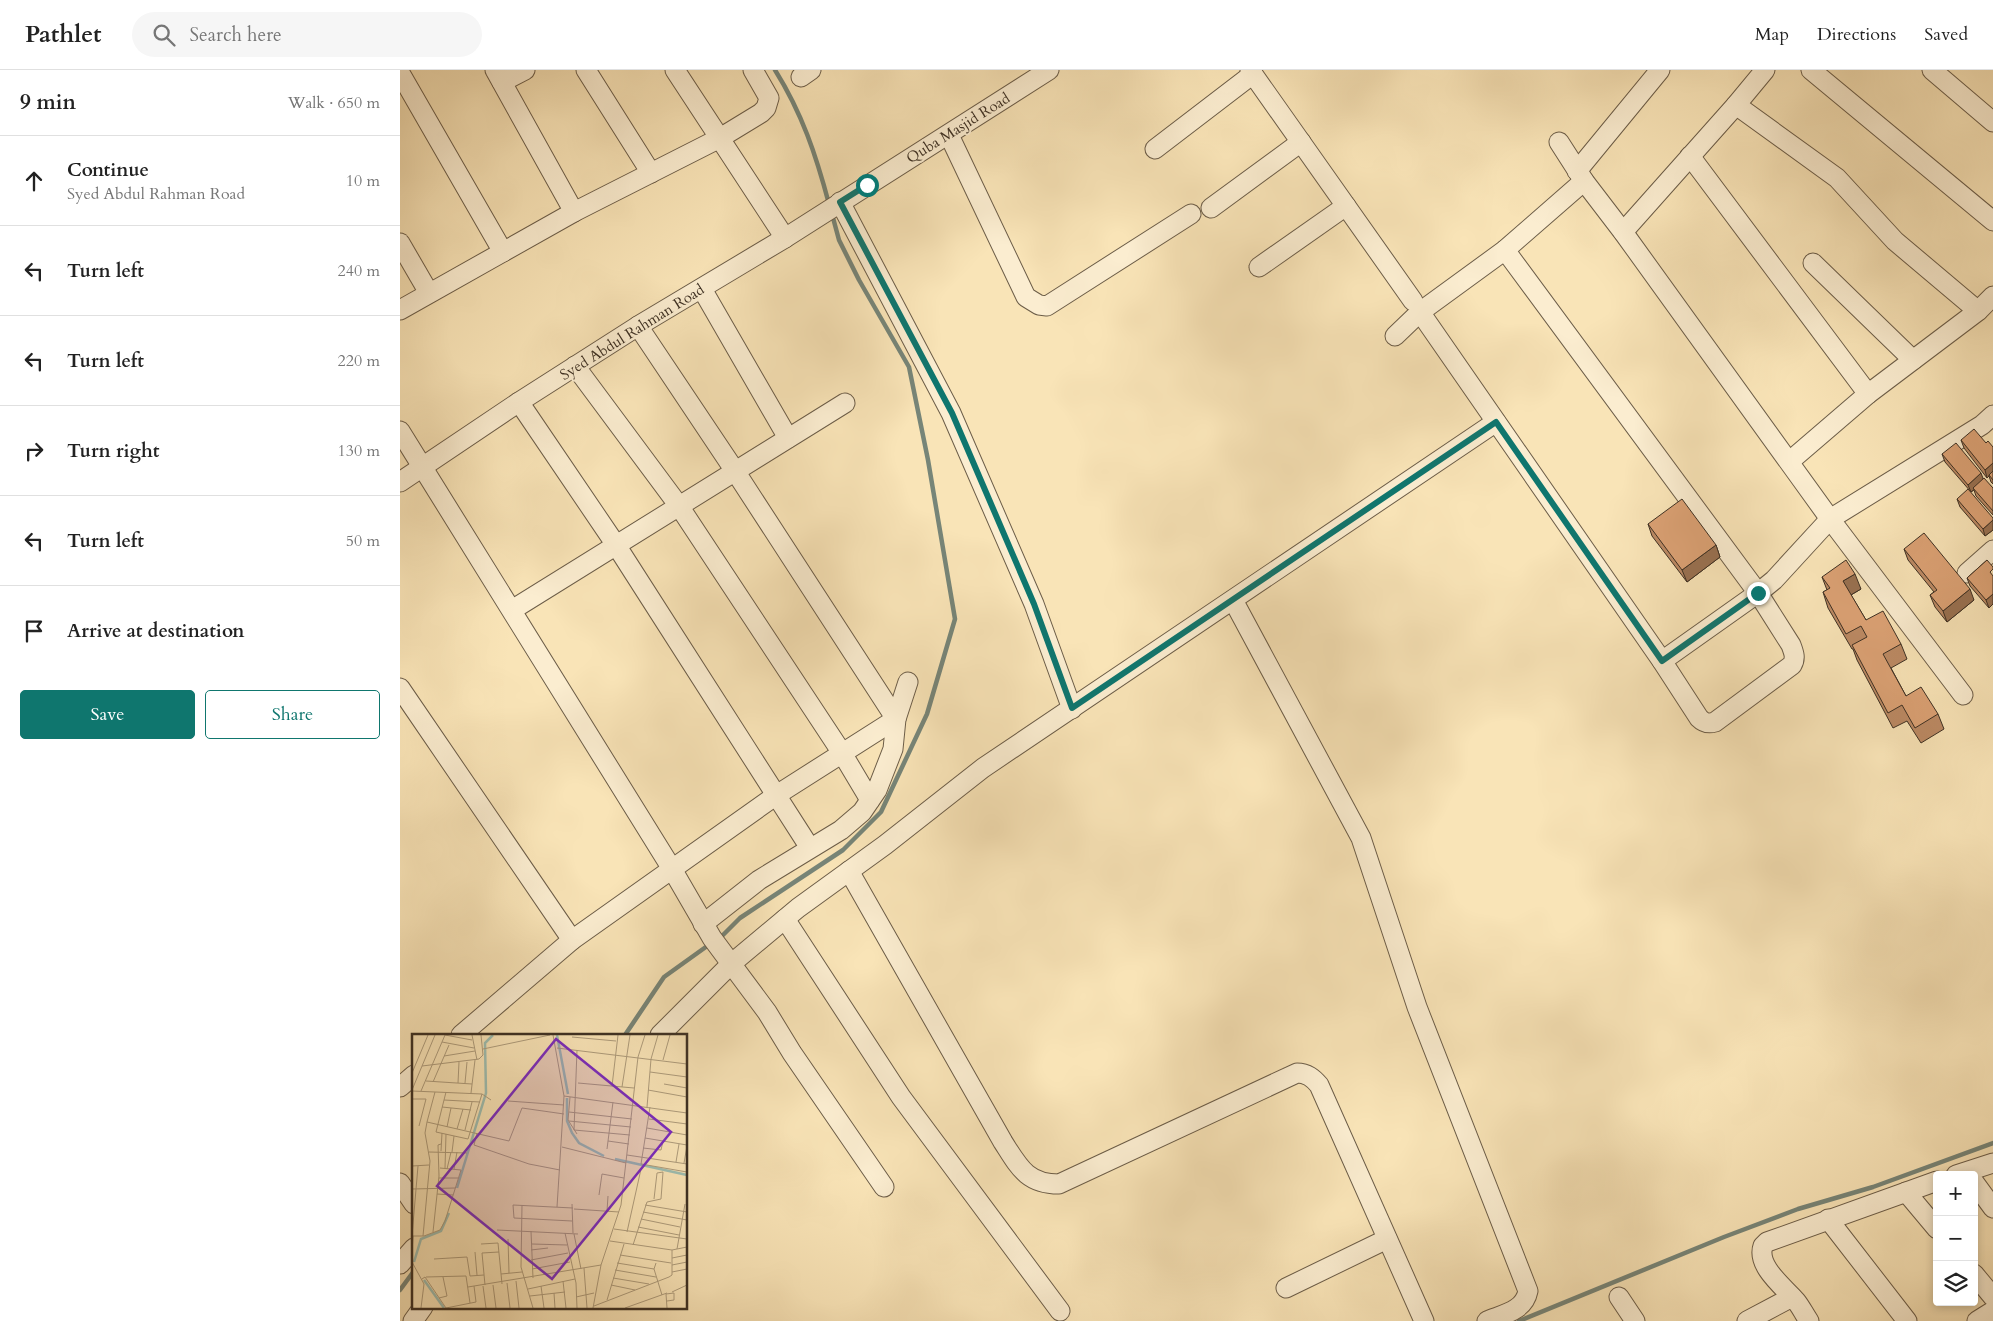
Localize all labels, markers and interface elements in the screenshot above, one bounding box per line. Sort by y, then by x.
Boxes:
search box [132,12,482,57]
text: Pathlet [25,18,102,51]
icon: search [150,21,178,49]
text: Search here [190,22,282,48]
text: Map [1755,22,1789,47]
text: Directions [1817,22,1896,47]
text: Saved [1924,22,1968,47]
text: 9 min [20,88,76,117]
street label: Quba Masjid Road [902,88,1014,168]
text: Walk · 650 m [288,92,380,114]
text: Continue [67,157,149,183]
icon: ahead [20,167,48,195]
text: 10 m [346,170,380,192]
route start [856,174,879,197]
text: Syed Abdul Rahman Road [67,183,245,205]
icon: left [20,257,48,285]
text: Turn left [67,258,144,284]
text: 240 m [338,260,380,282]
street label: Syed Abdul Rahman Road [556,279,708,385]
icon: left [20,347,48,375]
text: Turn left [67,348,144,374]
text: 220 m [338,350,380,372]
icon: right [20,437,48,465]
text: Turn right [67,438,159,464]
text: 130 m [338,440,380,462]
icon: left [20,527,48,555]
text: Turn left [67,528,144,554]
text: 50 m [346,530,380,552]
route end [1747,582,1770,605]
icon: arrive [20,617,48,645]
text: Arrive at destination [67,618,244,644]
button: Save [20,690,195,739]
button: Share [205,690,380,739]
inset map [412,1034,688,1308]
map controls [1933,1171,1978,1306]
button: + [1933,1171,1978,1216]
button: − [1933,1216,1978,1261]
button: layers [1933,1261,1978,1306]

